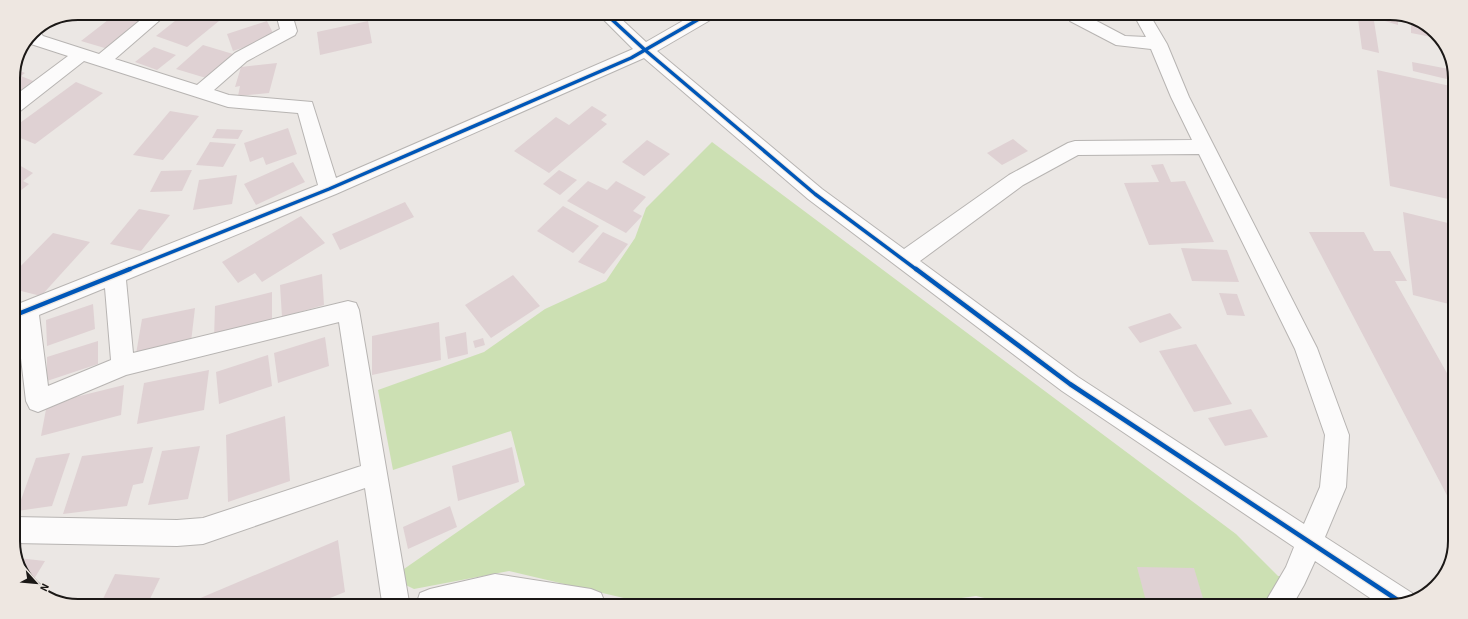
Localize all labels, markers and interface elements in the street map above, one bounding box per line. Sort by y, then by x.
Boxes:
north arrow [16,563,56,603]
text: N [36,581,53,594]

